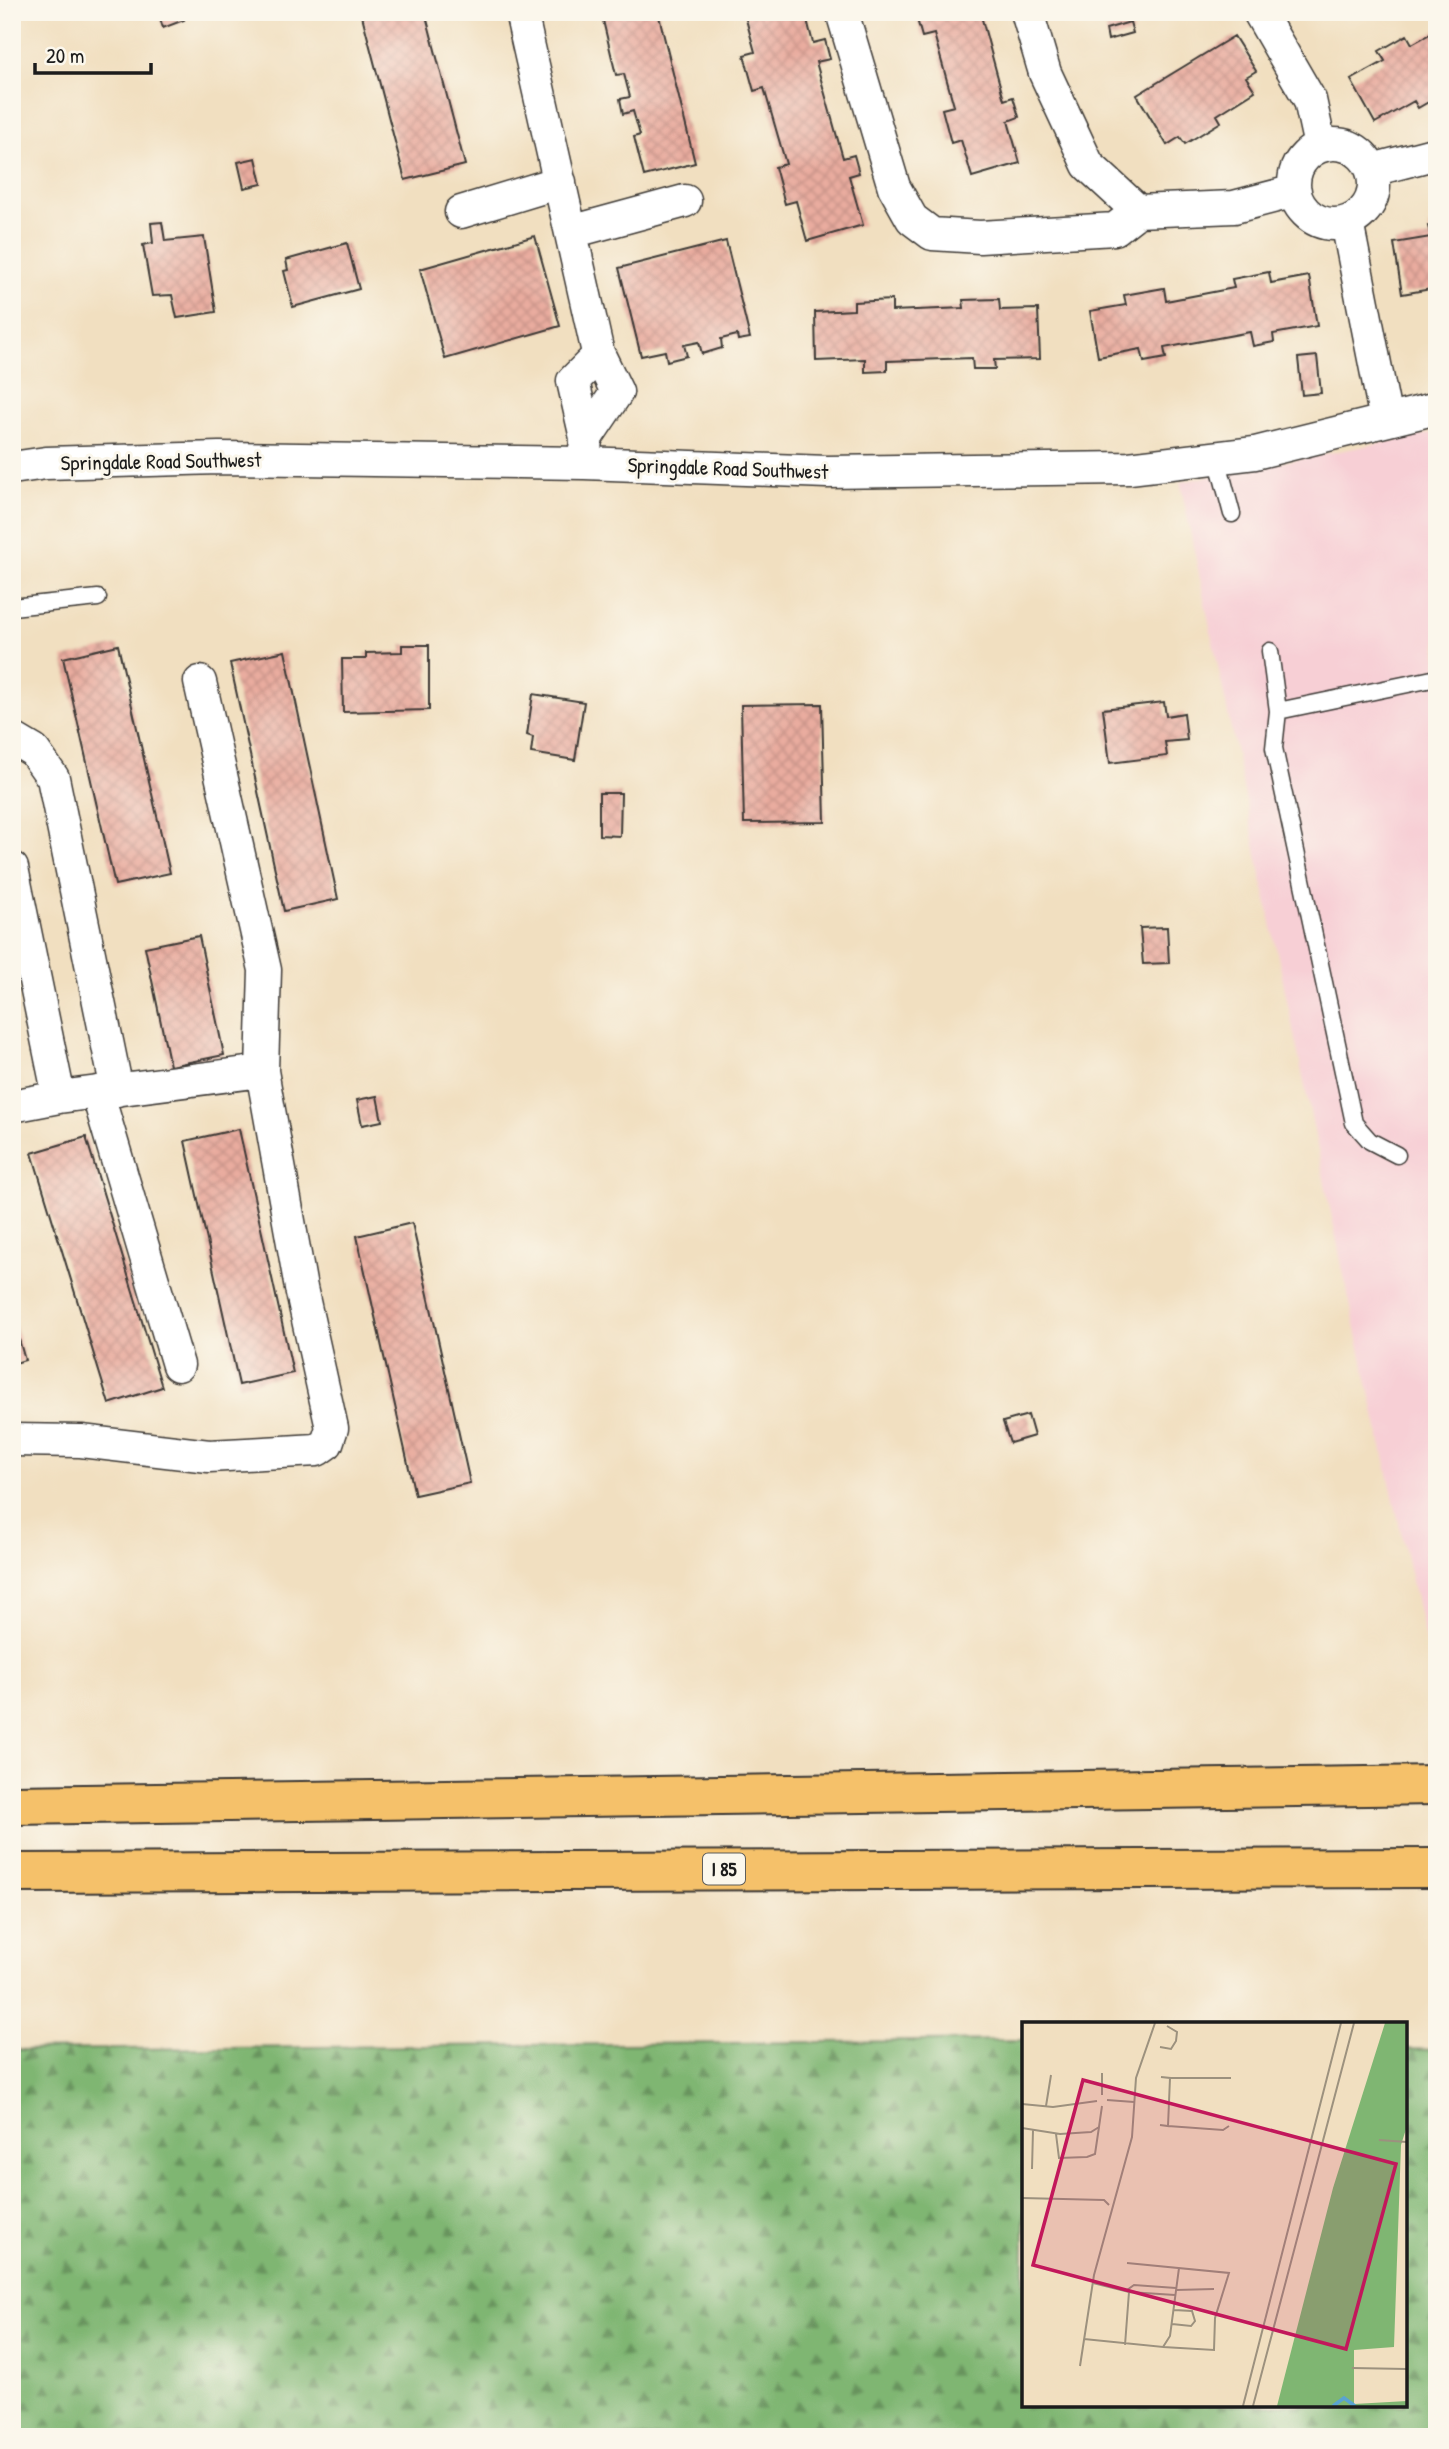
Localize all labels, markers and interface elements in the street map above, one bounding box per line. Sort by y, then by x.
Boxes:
scale bar [35,32,150,76]
text: 20 m [46,41,84,70]
street label: Springdale Road Southwest [60,445,262,477]
street label: Springdale Road Southwest [627,450,830,486]
road number: I 85 [703,1854,745,1884]
inset map [1022,2022,1407,2407]

